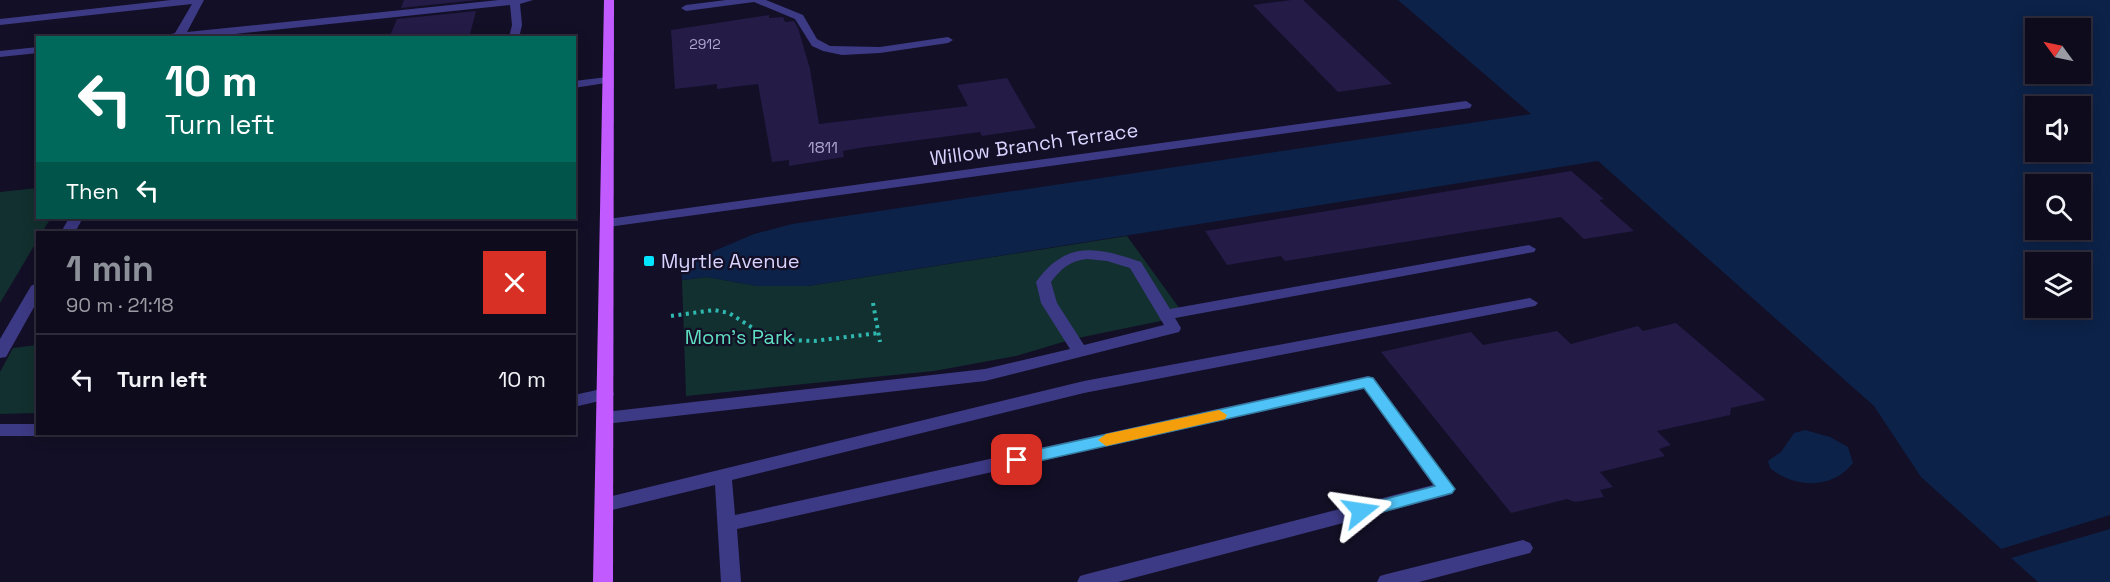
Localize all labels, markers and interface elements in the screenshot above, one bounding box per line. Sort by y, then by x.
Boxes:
north arrow [2025,18,2091,84]
map controls [2025,18,2091,318]
house number: 2912 [689,35,721,53]
text: 10 m [165,55,258,108]
icon: left [66,60,144,138]
button: sound [2025,96,2091,162]
text: Turn left [165,107,275,142]
street label: Willow Branch Terrace [928,117,1140,171]
house number: 1811 [808,137,838,158]
icon: left [131,174,164,207]
button: search [2025,174,2091,240]
text: Then [66,177,119,205]
text: 1 min [66,246,154,292]
place label: Myrtle Avenue [661,248,800,274]
button: close [483,251,546,314]
button: layers [2025,252,2091,318]
marker: Myrtle Avenue [642,254,656,268]
text: 90 m · 21:18 [66,292,174,318]
park label: Mom's Park [685,324,793,350]
icon: left [66,363,99,396]
text: Turn left [117,365,207,393]
text: 10 m [498,365,546,393]
pin [991,434,1042,485]
icon: arrive [1000,443,1033,476]
position arrow [1329,479,1393,543]

